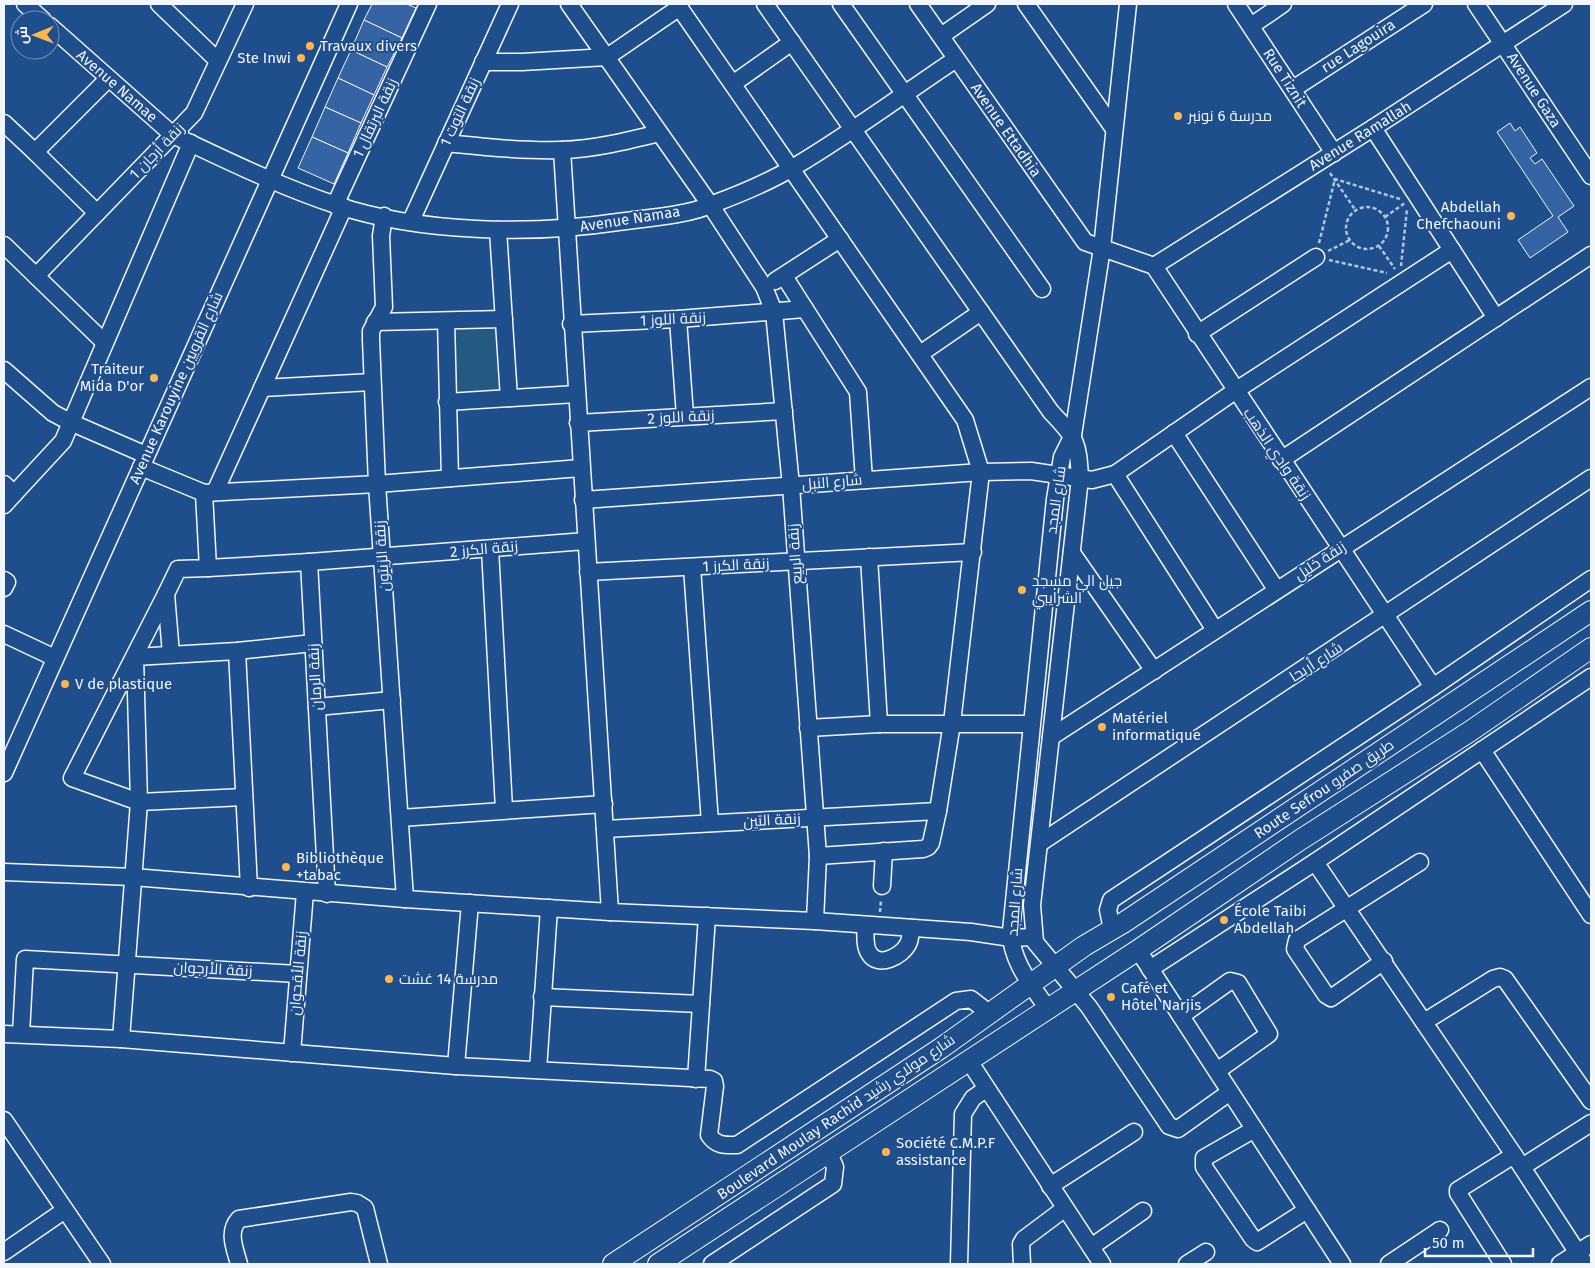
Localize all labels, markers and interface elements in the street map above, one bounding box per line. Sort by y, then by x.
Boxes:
north arrow [10,10,60,60]
street label: rue Lagouira [1318,15,1398,77]
text: ش [14,26,31,44]
place label: Travaux divers [320,37,417,55]
marker: Travaux divers [304,40,316,52]
street label: Rue Tiznit [1259,45,1311,111]
street label: Avenue Namae [73,46,161,126]
place label: Ste Inwi [237,49,291,67]
street label: Avenue Gaza [1503,49,1565,131]
marker: Ste Inwi [295,52,307,64]
street label: زنقة البرتقال 1 [349,75,401,161]
street label: زنقة التوت 1 [436,75,484,149]
street label: Avenue Ettadhia [967,80,1045,180]
street label: Avenue Ramallah [1305,97,1415,175]
place label: مدرسة 6 نونبر [1187,107,1272,125]
marker: مدرسة 6 نونبر [1172,110,1184,122]
street label: زنقة أرجان 1 [125,118,189,184]
place label: Abdellah Chefchaouni [1416,198,1501,233]
street label: Avenue Namaa [579,202,681,236]
marker: Abdellah Chefchaouni [1505,210,1517,222]
street label: Avenue Karouyine شارع القرويين [125,289,228,488]
street label: زنقة اللوز 1 [640,308,706,330]
place label: Traiteur Mida D'or [80,360,144,395]
marker: Traiteur Mida D'or [148,372,160,384]
street label: زنقة وادي الذهب [1237,404,1315,505]
street label: زنقة اللوز 2 [647,406,715,428]
street label: شارع المجد [1042,465,1072,535]
street label: شارع النبل [801,470,863,496]
street label: زنقة الزيتون [371,520,394,592]
street label: زنقة الربيع [784,523,808,585]
street label: زنقة الكرز 2 [449,537,519,561]
street label: زنقة خليل [1291,538,1350,585]
street label: زنقة الكرز 1 [702,554,770,576]
place label: جيل الي مسجد الشرايبي [1032,572,1122,610]
marker: جيل الي مسجد الشرايبي [1016,584,1028,596]
street label: شارع أريحا [1286,637,1347,687]
street label: زنقة الرمان [304,643,327,711]
place label: V de plastique [75,675,172,693]
marker: V de plastique [59,678,71,690]
place label: Matériel informatique [1112,709,1201,744]
marker: Matériel informatique [1096,721,1108,733]
street label: Route Sefrou طريق صفرو [1251,735,1398,843]
street label: زنقة التين [743,810,801,831]
place label: Bibliothèque +tabac [296,849,384,884]
marker: Bibliothèque +tabac [280,861,292,873]
street label: شارع المجد [1004,867,1028,937]
place label: École Taibi Abdellah [1234,902,1306,937]
marker: École Taibi Abdellah [1218,914,1230,926]
street label: زنقة الأقحوان [285,930,312,1016]
street label: زنقة الأرجوان [173,958,253,981]
place label: مدرسة 14 غشت [399,970,498,988]
marker: مدرسة 14 غشت [383,973,395,985]
place label: Café et Hôtel Narjis [1121,979,1201,1014]
marker: Café et Hôtel Narjis [1105,991,1117,1003]
street label: Boulevard Moulay Rachid شارع مولاي رشيد [714,1030,960,1206]
place label: Société C.M.P.F assistance [896,1134,995,1169]
marker: Société C.M.P.F assistance [880,1146,892,1158]
scale bar [1425,1226,1532,1258]
text: 50 m [1432,1234,1465,1252]

